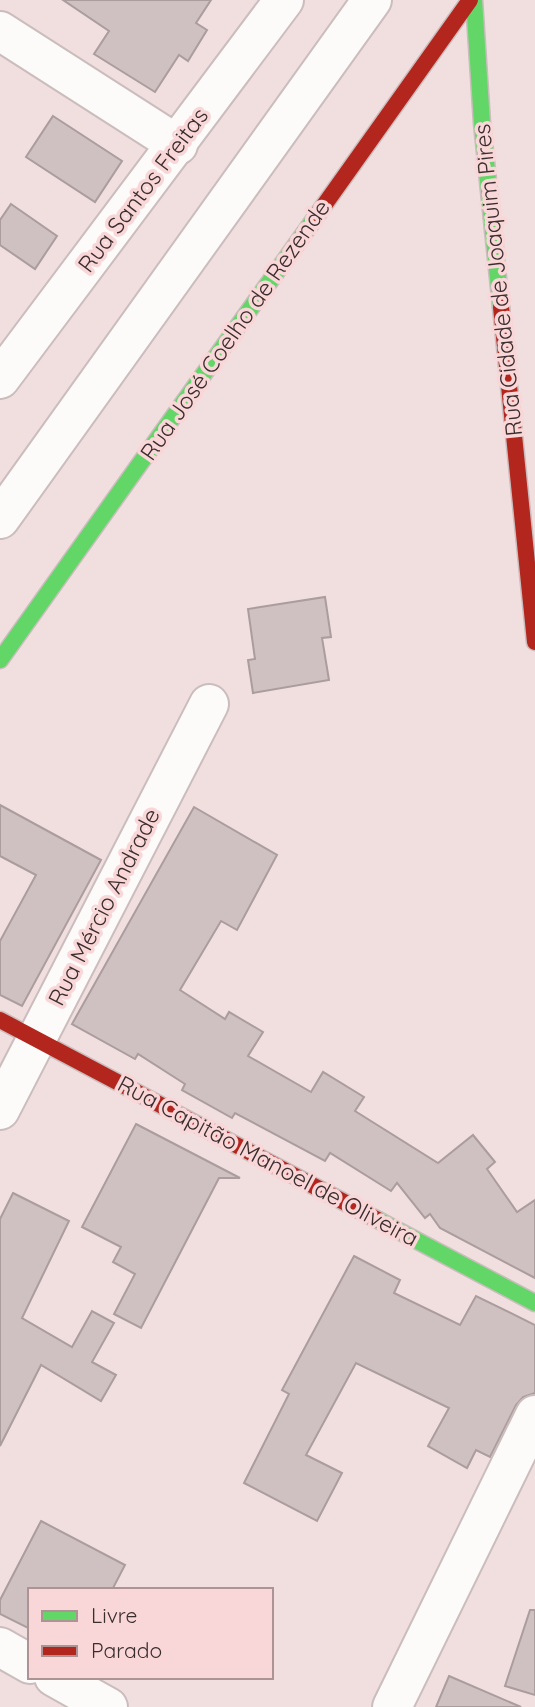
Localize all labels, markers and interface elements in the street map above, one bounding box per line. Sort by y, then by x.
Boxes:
street label: Rua Santos Freitas [71,102,214,278]
street label: Rua Cidade de Joaquim Pires [467,123,528,438]
street label: Rua José Coelho de Rezende [133,194,336,466]
street label: Rua Mércio Andrade [41,803,166,1010]
street label: Rua Capitão Manoel de Oliveira [113,1069,424,1252]
legend [28,1588,273,1679]
text: Livre [91,1602,137,1628]
text: Parado [91,1637,162,1663]

